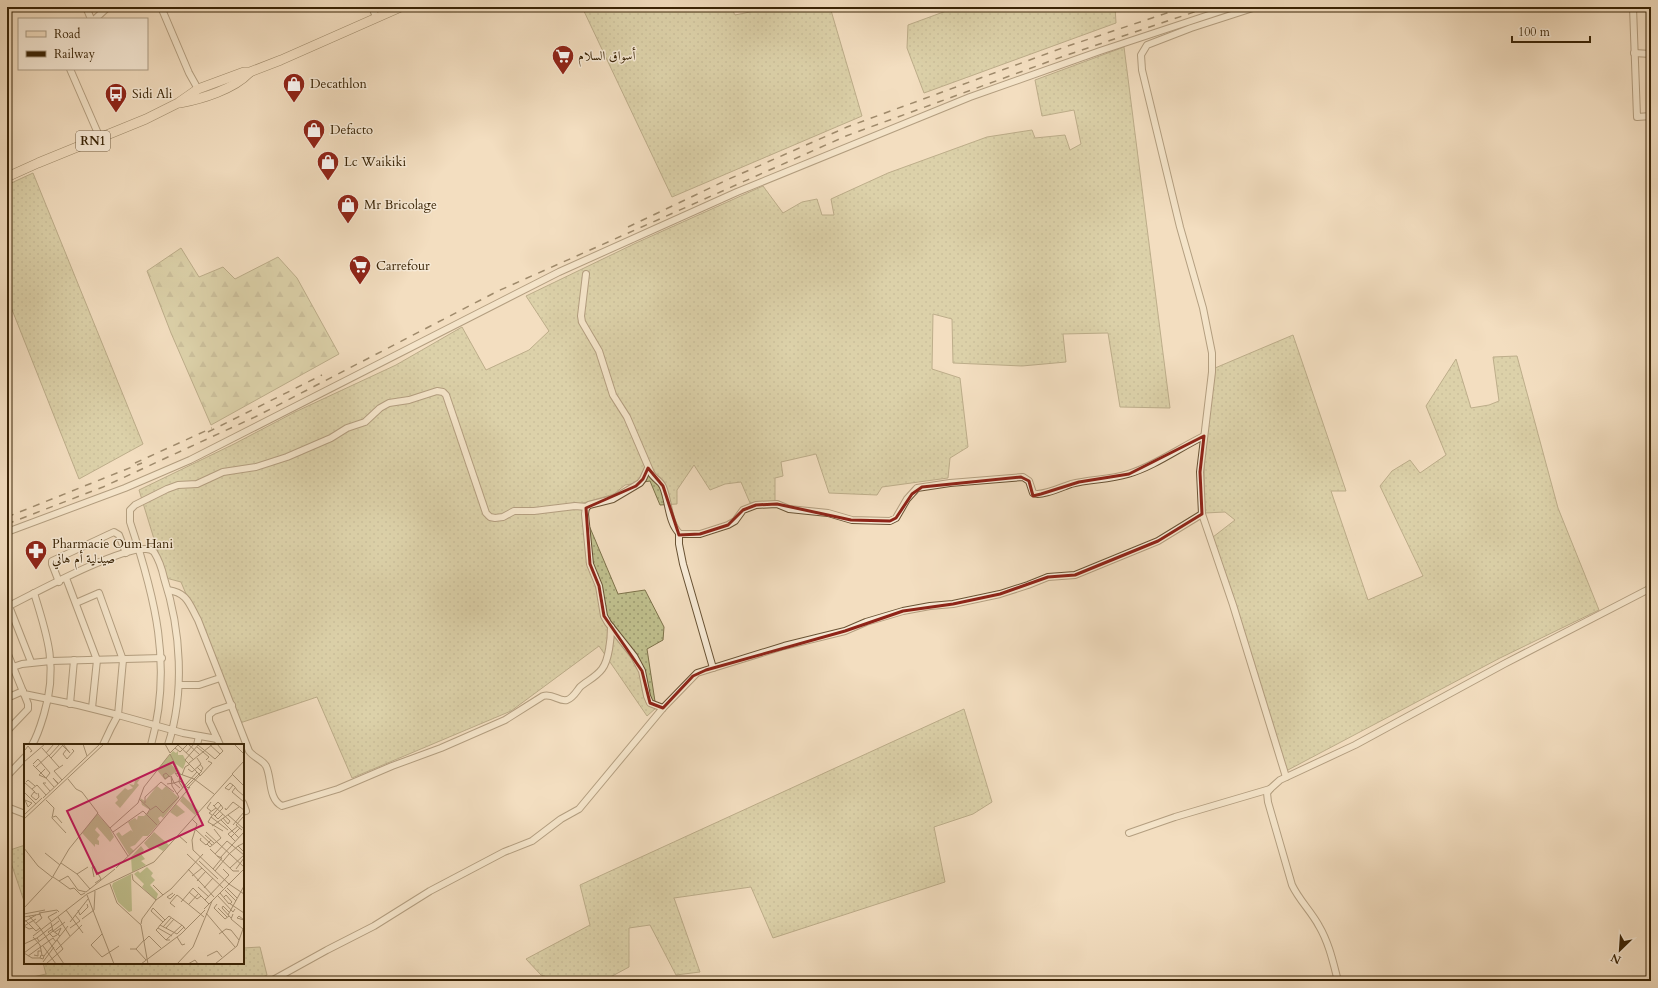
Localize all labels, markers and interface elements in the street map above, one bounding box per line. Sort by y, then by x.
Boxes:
legend [18,18,148,70]
scale bar [1512,18,1590,44]
text: 100 m [1518,24,1551,40]
text: Road [54,26,81,42]
supermarket icon: أسواق السلام [550,43,576,76]
text: Railway [54,46,96,62]
place label: أسواق السلام [578,47,636,67]
shop icon: Decathlon [281,71,307,104]
place label: Decathlon [310,75,368,93]
bus stop icon: Sidi Ali [103,81,129,114]
place label: Sidi Ali [132,85,173,103]
shop icon: Defacto [301,117,327,150]
place label: Defacto [330,121,373,139]
road number: RN1 [76,131,110,151]
shop icon: Lc Waikiki [315,149,341,182]
place label: Lc Waikiki [344,153,406,171]
shop icon: Mr Bricolage [335,192,361,225]
place label: Mr Bricolage [364,196,437,214]
supermarket icon: Carrefour [347,253,373,286]
place label: Carrefour [376,257,430,275]
place label: Pharmacie Oum Hani صيدلية أم هاني [52,535,174,570]
pharmacy icon: Pharmacie Oum Hani صيدلية أم هاني [23,538,49,571]
inset map [24,744,244,964]
north arrow [1600,930,1640,970]
text: N [1608,950,1623,967]

